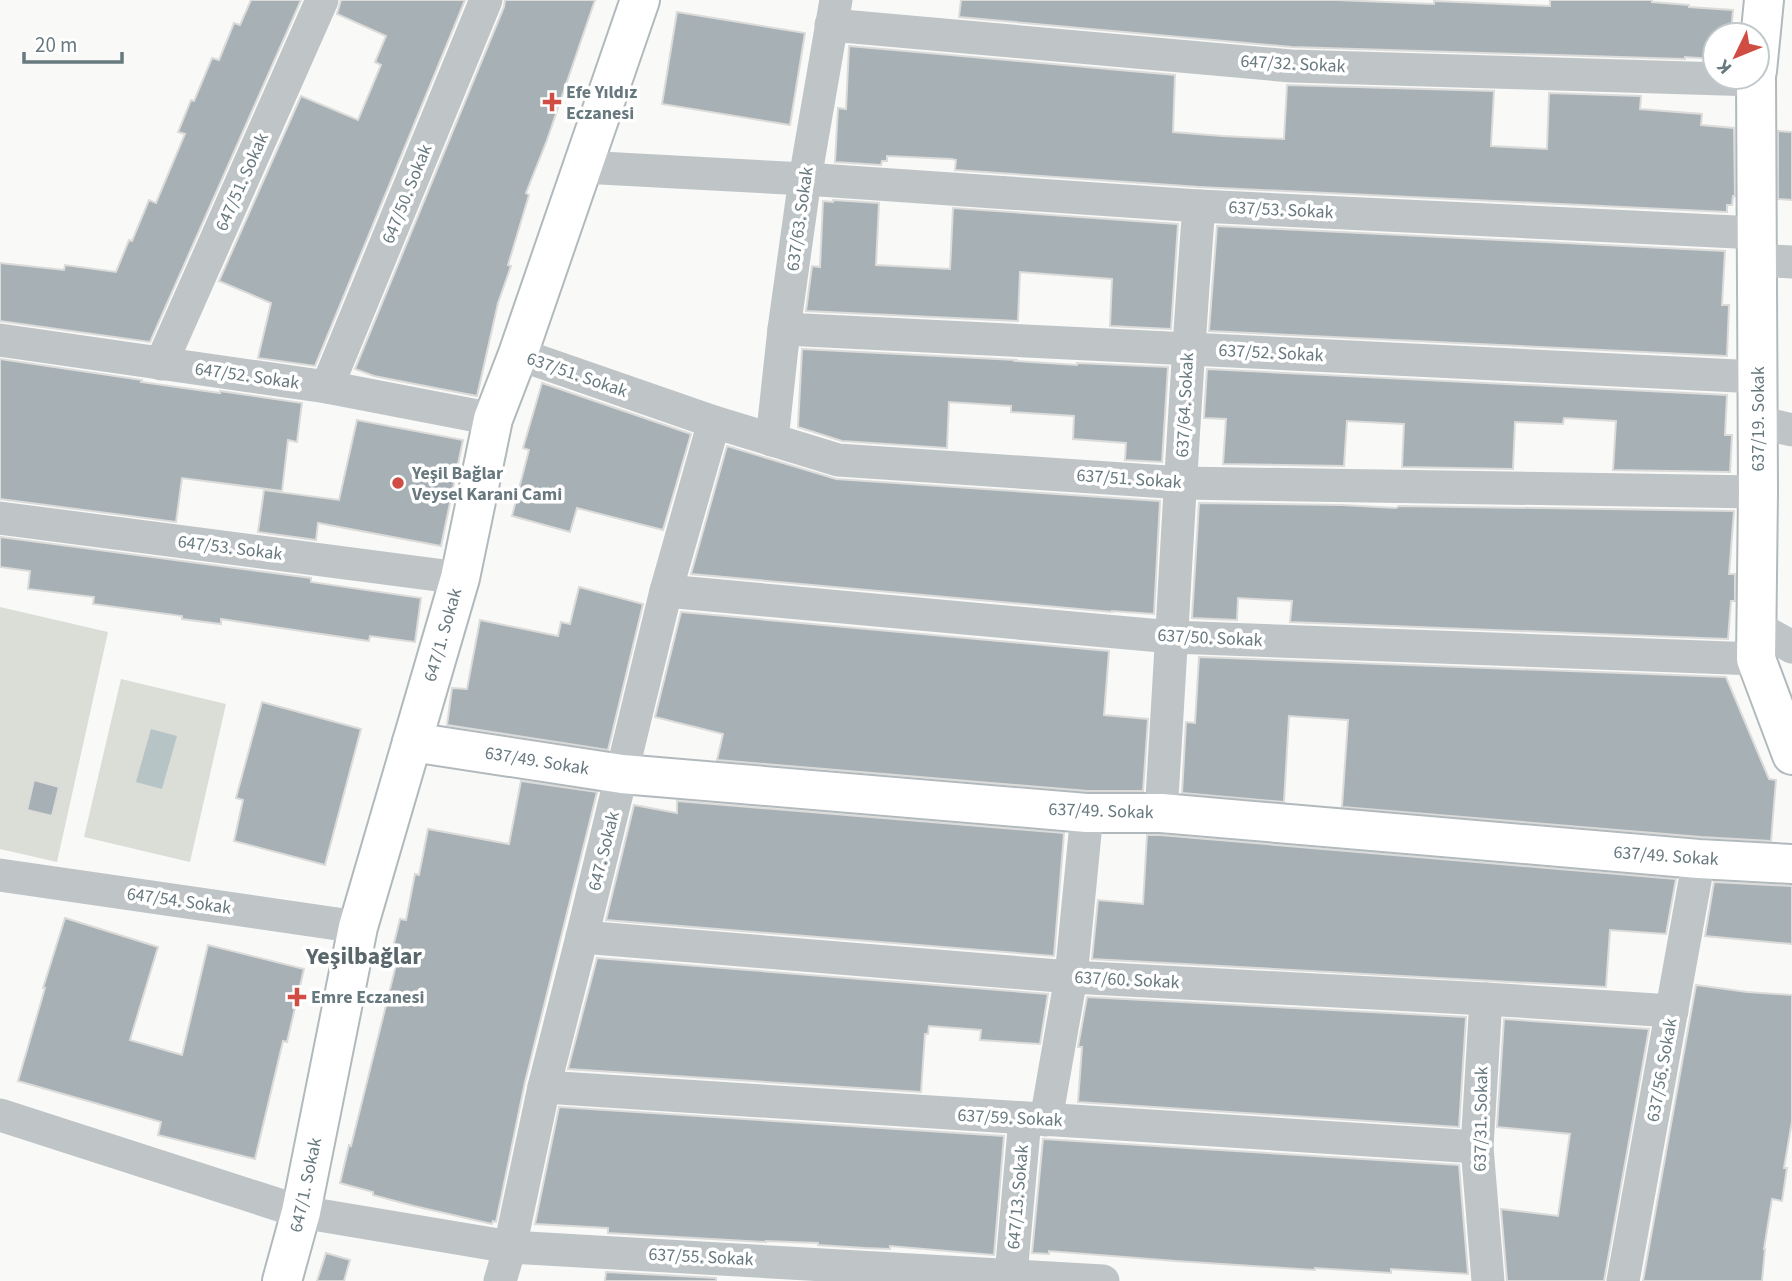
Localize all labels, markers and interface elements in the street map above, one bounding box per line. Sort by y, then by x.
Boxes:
scale bar [24,21,122,65]
north arrow [1701,21,1771,91]
text: 20 m [35,30,77,60]
street label: 647/32. Sokak [1240,49,1346,79]
text: K [1711,53,1739,80]
place label: Efe Yıldız Eczanesi [566,80,637,126]
marker: Efe Yıldız Eczanesi [544,94,560,110]
street label: 647/51. Sokak [209,129,275,235]
street label: 647/50. Sokak [376,140,438,247]
street label: 637/63. Sokak [780,165,820,273]
street label: 637/53. Sokak [1228,195,1334,225]
street label: 637/52. Sokak [1218,338,1324,368]
street label: 637/51. Sokak [523,346,631,404]
street label: 637/64. Sokak [1170,352,1200,458]
street label: 647/52. Sokak [193,356,301,396]
street label: 637/19. Sokak [1746,366,1771,472]
place label: Yeşil Bağlar Veysel Karani Cami [411,461,562,507]
street label: 637/51. Sokak [1076,463,1182,495]
marker: Yeşil Bağlar Veysel Karani Cami [390,475,406,491]
street label: 647/53. Sokak [176,529,284,567]
street label: 647/1. Sokak [418,585,468,685]
street label: 637/50. Sokak [1157,623,1263,653]
street label: 637/49. Sokak [483,740,591,782]
street label: 637/49. Sokak [1048,797,1154,825]
street label: 647. Sokak [582,809,626,893]
street label: 637/49. Sokak [1613,840,1719,872]
street label: 647/54. Sokak [125,881,233,921]
district label: Yeşilbağlar [305,939,422,974]
street label: 637/60. Sokak [1074,965,1180,995]
place label: Emre Eczanesi [311,985,424,1010]
marker: Emre Eczanesi [289,989,305,1005]
street label: 637/56. Sokak [1641,1016,1683,1124]
street label: 637/31. Sokak [1468,1066,1494,1172]
street label: 637/59. Sokak [957,1103,1063,1133]
street label: 647/1. Sokak [284,1135,328,1235]
street label: 647/13. Sokak [1001,1143,1035,1250]
street label: 637/55. Sokak [648,1242,754,1272]

